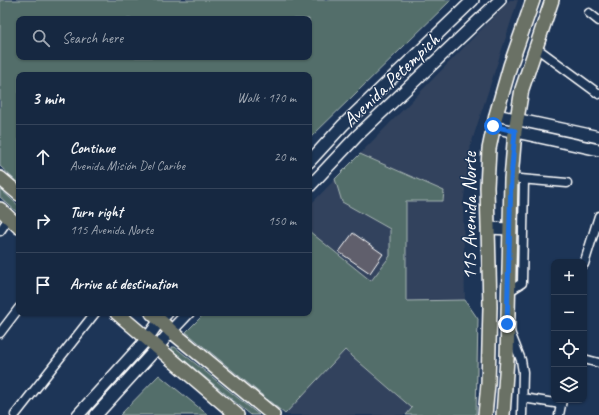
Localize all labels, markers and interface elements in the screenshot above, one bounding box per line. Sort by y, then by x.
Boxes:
search box [16,16,312,60]
icon: search [30,27,52,49]
street label: Avenida Petempich [337,27,445,132]
text: Search here [62,29,123,48]
text: 3 min [32,88,65,109]
text: Walk · 170 m [237,90,296,106]
route start [484,117,502,135]
text: Continue [70,139,115,158]
icon: ahead [32,146,54,168]
text: 20 m [274,149,296,165]
street label: 115 Avenida Norte [457,151,482,280]
text: Avenida Misión Del Caribe [70,158,185,174]
text: Turn right [70,203,123,222]
icon: right [32,210,54,232]
text: 150 m [268,213,296,229]
text: 115 Avenida Norte [70,222,153,238]
map controls [551,259,587,403]
button: + [551,259,587,295]
icon: arrive [32,274,54,296]
text: Arrive at destination [70,275,177,294]
button: − [551,295,587,331]
route end [498,315,516,333]
button: locate [551,331,587,367]
button: layers [551,367,587,403]

